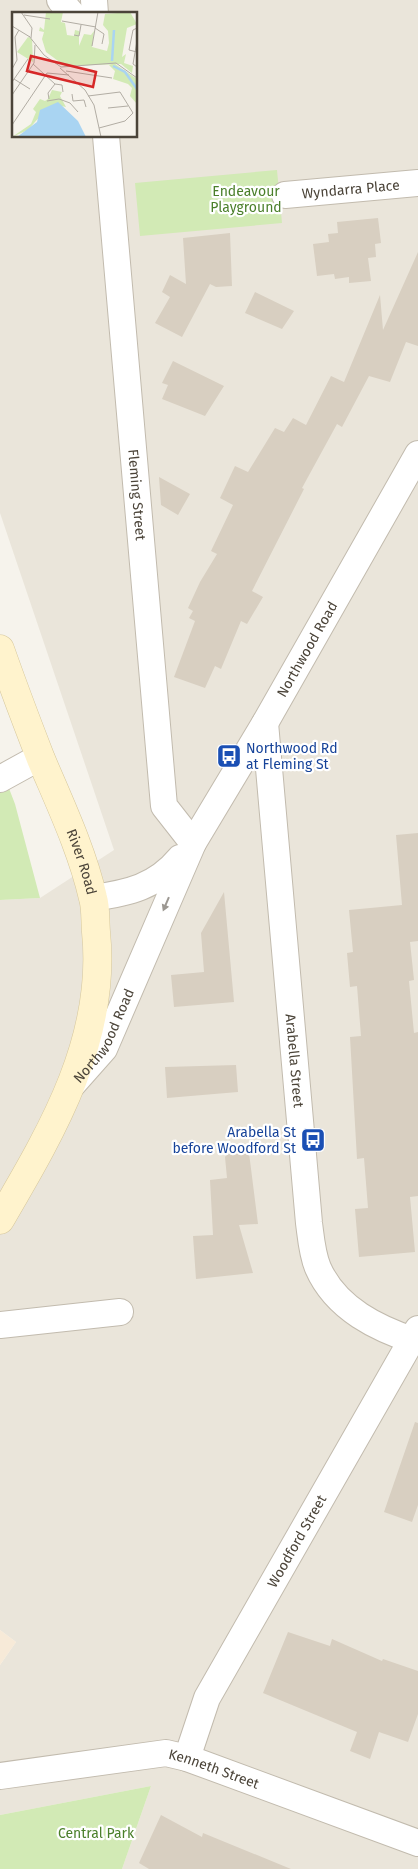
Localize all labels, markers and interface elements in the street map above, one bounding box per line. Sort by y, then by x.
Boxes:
inset map [12,12,138,138]
street label: Wyndarra Place [301,176,400,202]
park label: Endeavour Playground [210,183,282,216]
street label: Fleming Street [125,448,150,542]
street label: Northwood Road [273,598,341,700]
place label: Northwood Rd at Fleming St [246,740,338,773]
bus stop icon: Northwood Rd at Fleming St [216,743,242,769]
street label: River Road [63,826,100,896]
one-way arrow [161,897,169,911]
street label: Northwood Road [70,986,138,1086]
street label: Arabella Street [282,1013,307,1109]
place label: Arabella St before Woodford St [172,1124,297,1157]
bus stop icon: Arabella St before Woodford St [300,1127,326,1153]
street label: Woodford Street [264,1491,330,1590]
street label: Kenneth Street [167,1745,262,1793]
park label: Central Park [58,1825,135,1842]

